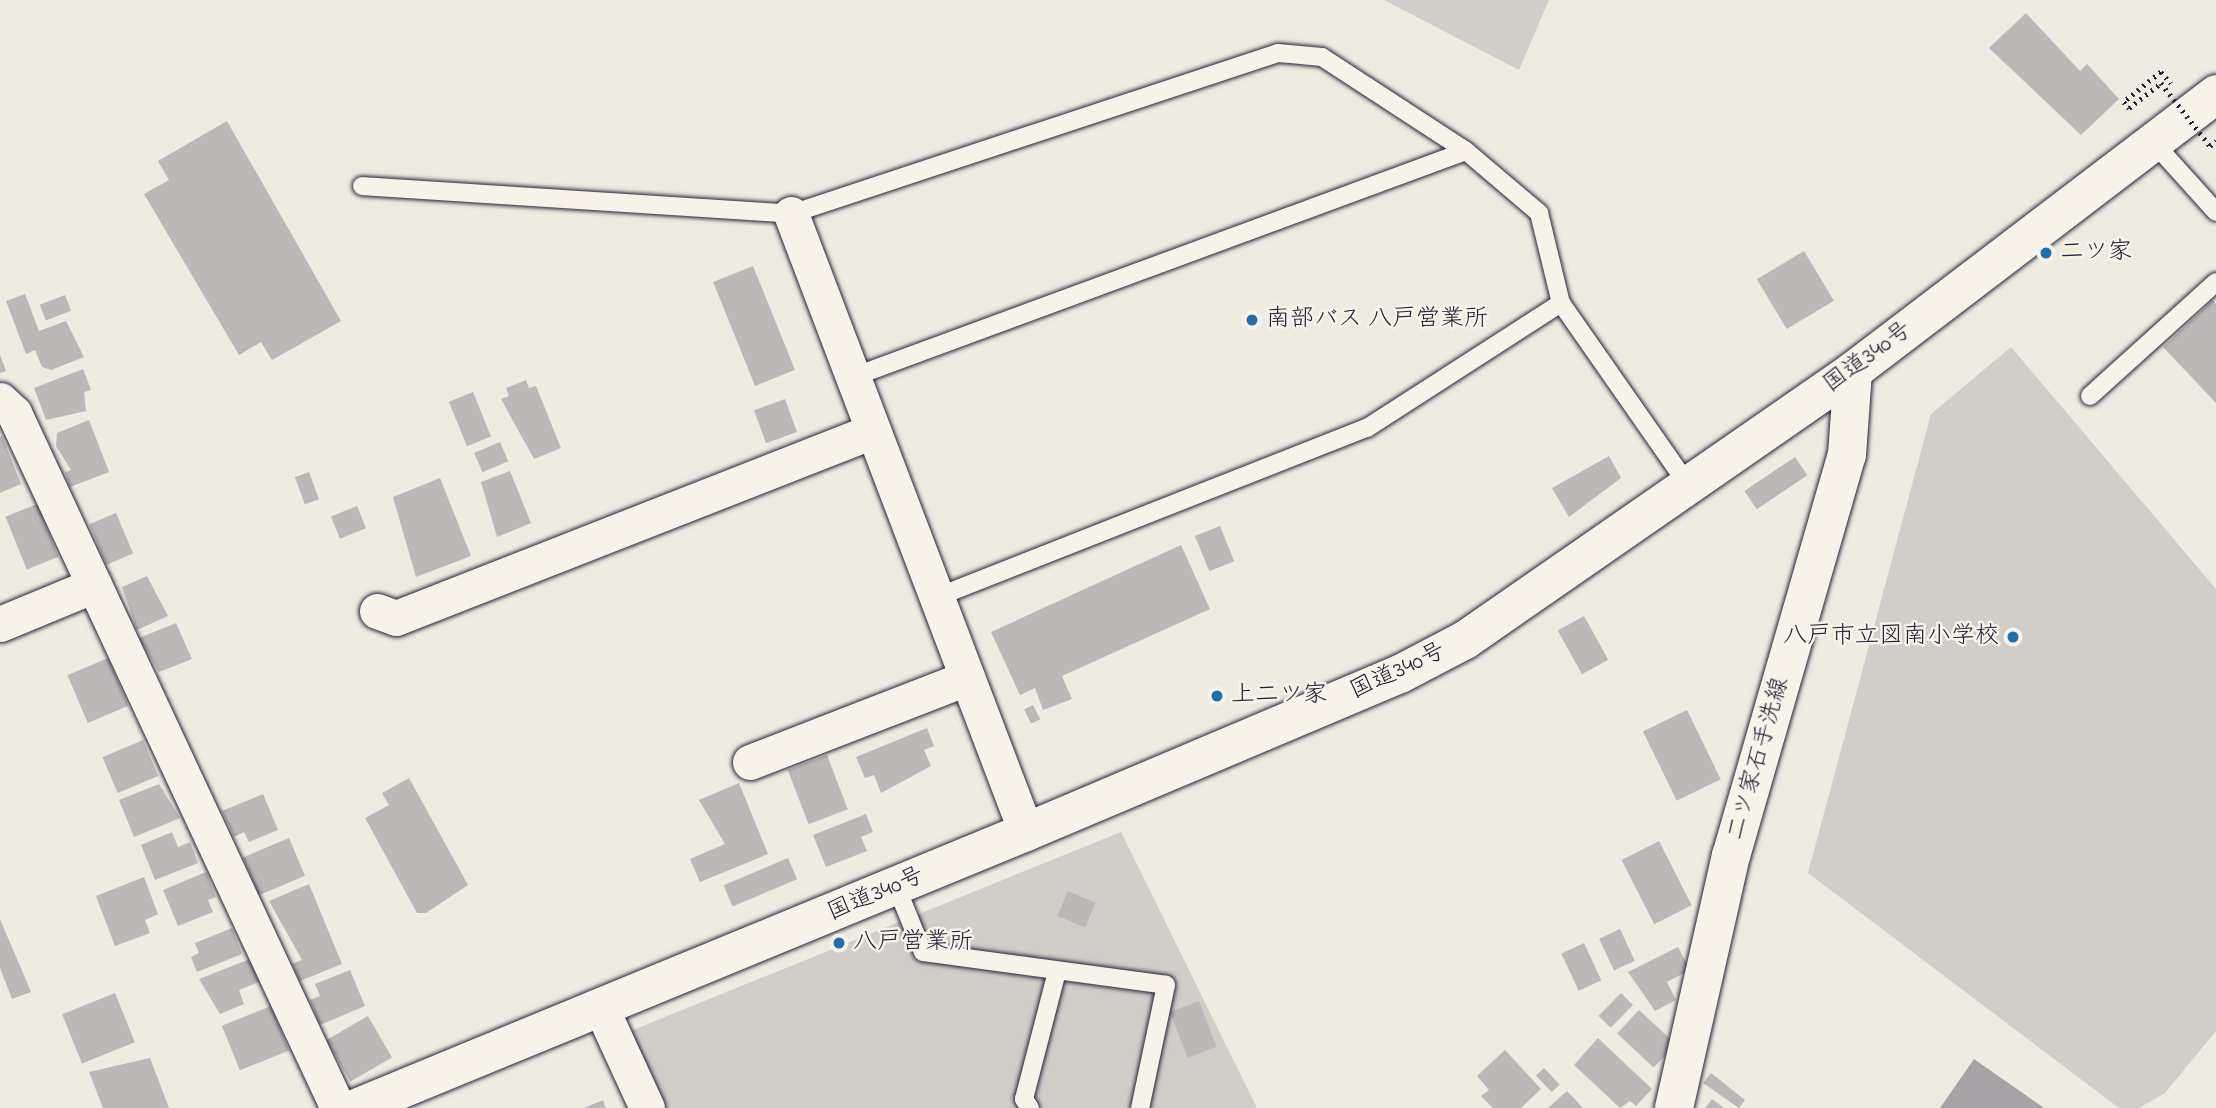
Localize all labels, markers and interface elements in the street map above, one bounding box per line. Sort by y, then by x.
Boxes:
place label: 二ツ家 [2060,239,2132,267]
marker: 二ツ家 [2038,245,2054,261]
place label: 南部バス 八戸営業所 [1266,306,1488,334]
marker: 南部バス 八戸営業所 [1244,312,1260,328]
street label: 国道340号 [1818,316,1918,400]
place label: 八戸市立図南小学校 [1783,623,1999,651]
marker: 八戸市立図南小学校 [2005,629,2021,645]
street label: 国道340号 [1346,637,1450,707]
street label: 二ツ家石手洗線 [1722,674,1796,844]
place label: 上二ツ家 [1231,682,1327,710]
marker: 上二ツ家 [1209,688,1225,704]
street label: 国道340号 [823,862,929,928]
place label: 八戸営業所 [853,929,973,957]
marker: 八戸営業所 [831,935,847,951]

